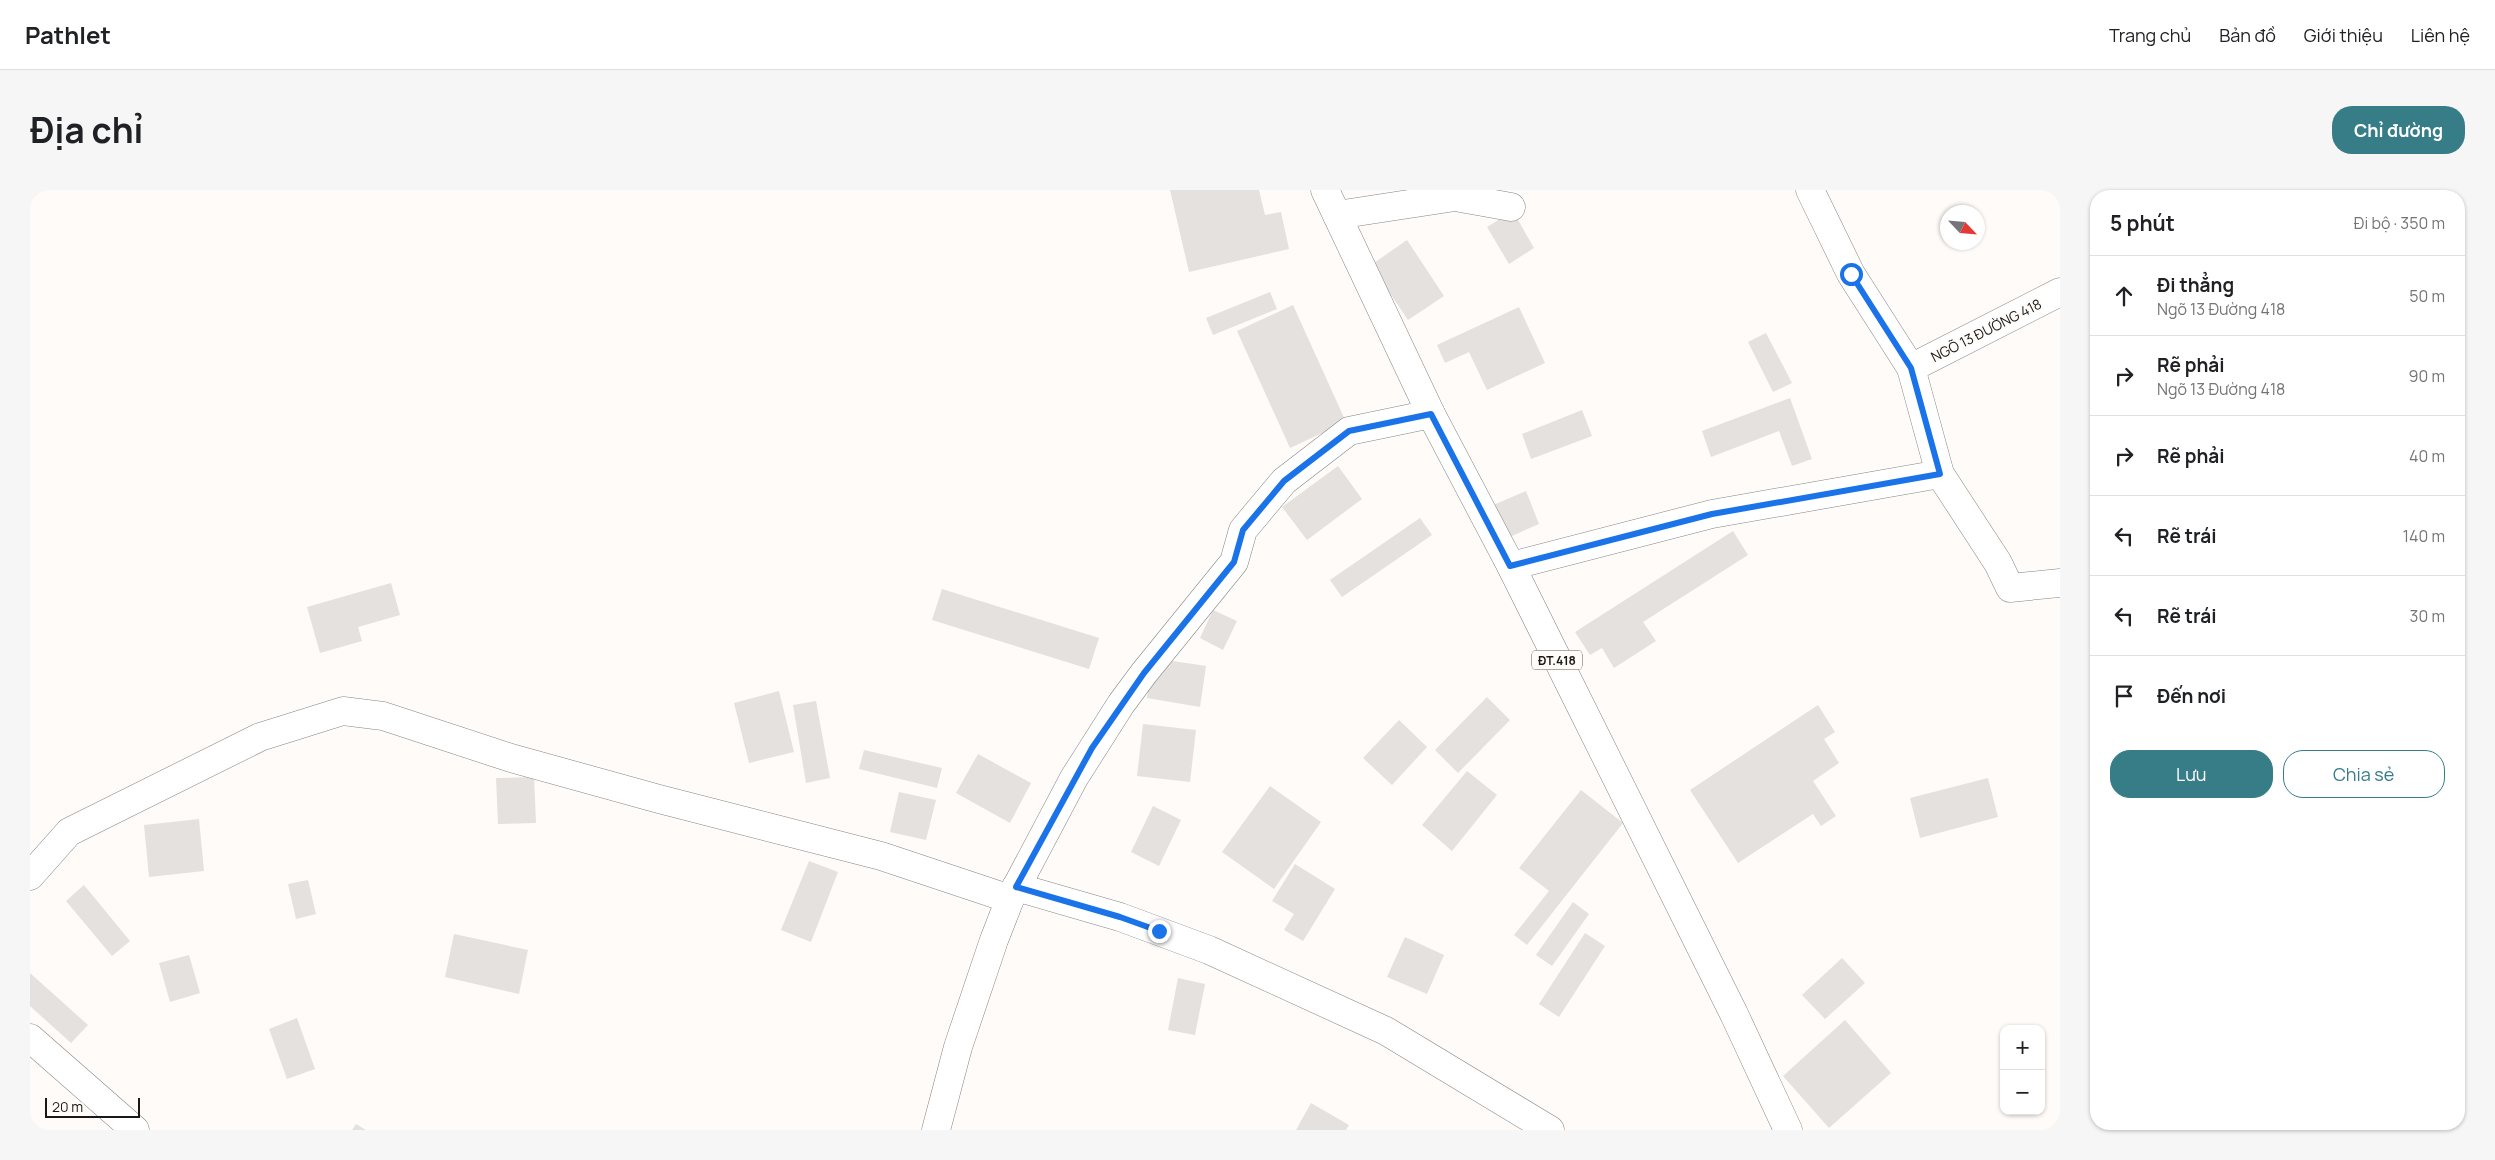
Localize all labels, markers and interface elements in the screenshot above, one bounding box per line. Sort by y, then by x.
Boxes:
text: Pathlet [25,18,111,51]
text: Trang chủ [2109,23,2191,47]
text: Bản đồ [2219,23,2276,47]
text: Giới thiệu [2304,23,2383,47]
text: Liên hệ [2411,23,2470,47]
text: Địa chỉ [30,106,143,154]
button: Chỉ đường [2332,106,2465,154]
north arrow [1940,205,1985,250]
text: 5 phút [2110,209,2175,237]
text: Đi bộ · 350 m [2354,212,2445,234]
route start [1840,263,1863,286]
text: Đi thẳng [2157,272,2234,298]
icon: ahead [2110,282,2138,310]
text: 50 m [2409,285,2445,307]
street label: NGÕ 13 ĐƯỜNG 418 [1927,294,2045,366]
text: Ngõ 13 Đường 418 [2157,298,2285,320]
text: Rẽ phải [2157,352,2225,378]
icon: right [2110,362,2138,390]
text: 90 m [2409,365,2445,387]
text: Ngõ 13 Đường 418 [2157,378,2285,400]
icon: right [2110,442,2138,470]
text: Rẽ phải [2157,443,2225,469]
text: 40 m [2409,445,2445,467]
icon: left [2110,522,2138,550]
text: Rẽ trái [2157,523,2217,549]
text: 140 m [2403,525,2445,547]
icon: left [2110,602,2138,630]
text: Rẽ trái [2157,603,2217,629]
text: 30 m [2410,605,2445,627]
road number: ĐT.418 [1532,650,1582,670]
icon: arrive [2110,682,2138,710]
text: Đến nơi [2157,683,2226,709]
button: Lưu [2110,750,2273,798]
button: Chia sẻ [2283,750,2445,798]
route end [1148,920,1171,943]
map controls [2000,1025,2045,1115]
button: + [2000,1025,2045,1070]
button: − [2000,1070,2045,1115]
scale bar [45,1095,140,1118]
text: 20 m [52,1097,83,1116]

